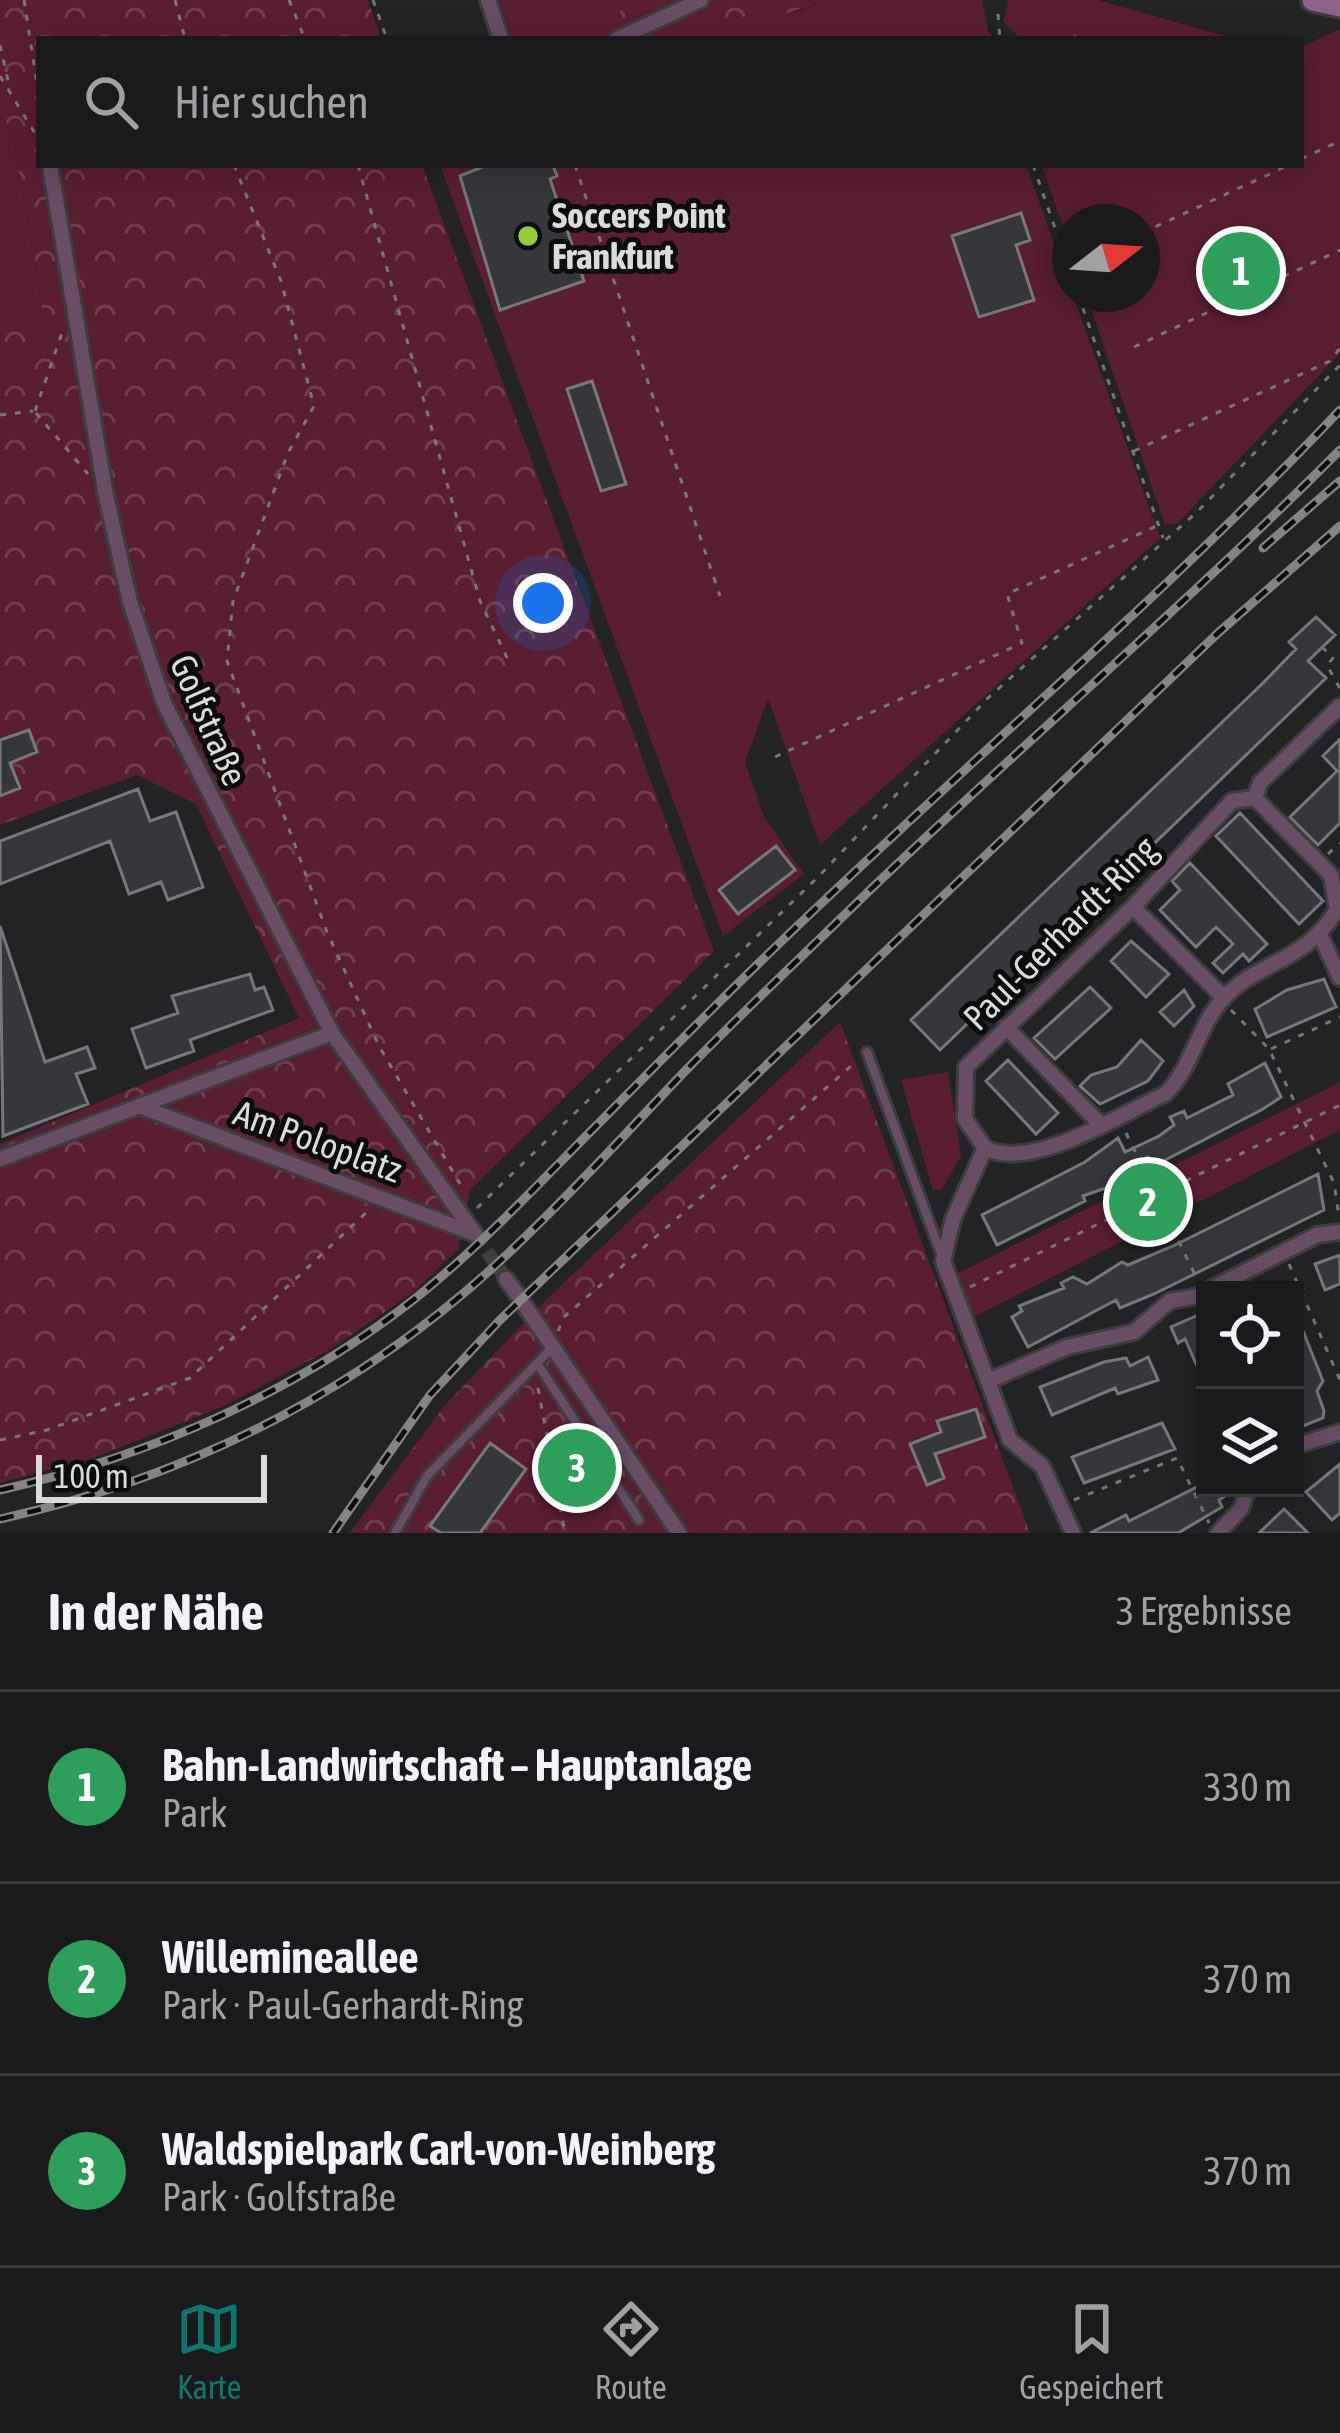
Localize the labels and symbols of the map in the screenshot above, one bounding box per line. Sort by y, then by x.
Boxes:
place label: Soccers Point Frankfurt [552,194,726,277]
north arrow [1052,204,1160,312]
marker: Soccers Point Frankfurt [515,223,541,249]
pin: 1 [1202,226,1280,316]
your location [513,573,573,633]
street label: Golfstraße [162,648,256,792]
street label: Paul-Gerhardt-Ring [955,827,1166,1038]
street label: Am Poloplatz [228,1091,408,1191]
pin: 2 [1109,1157,1187,1247]
pin: 3 [538,1423,616,1513]
scale bar [36,1449,267,1502]

